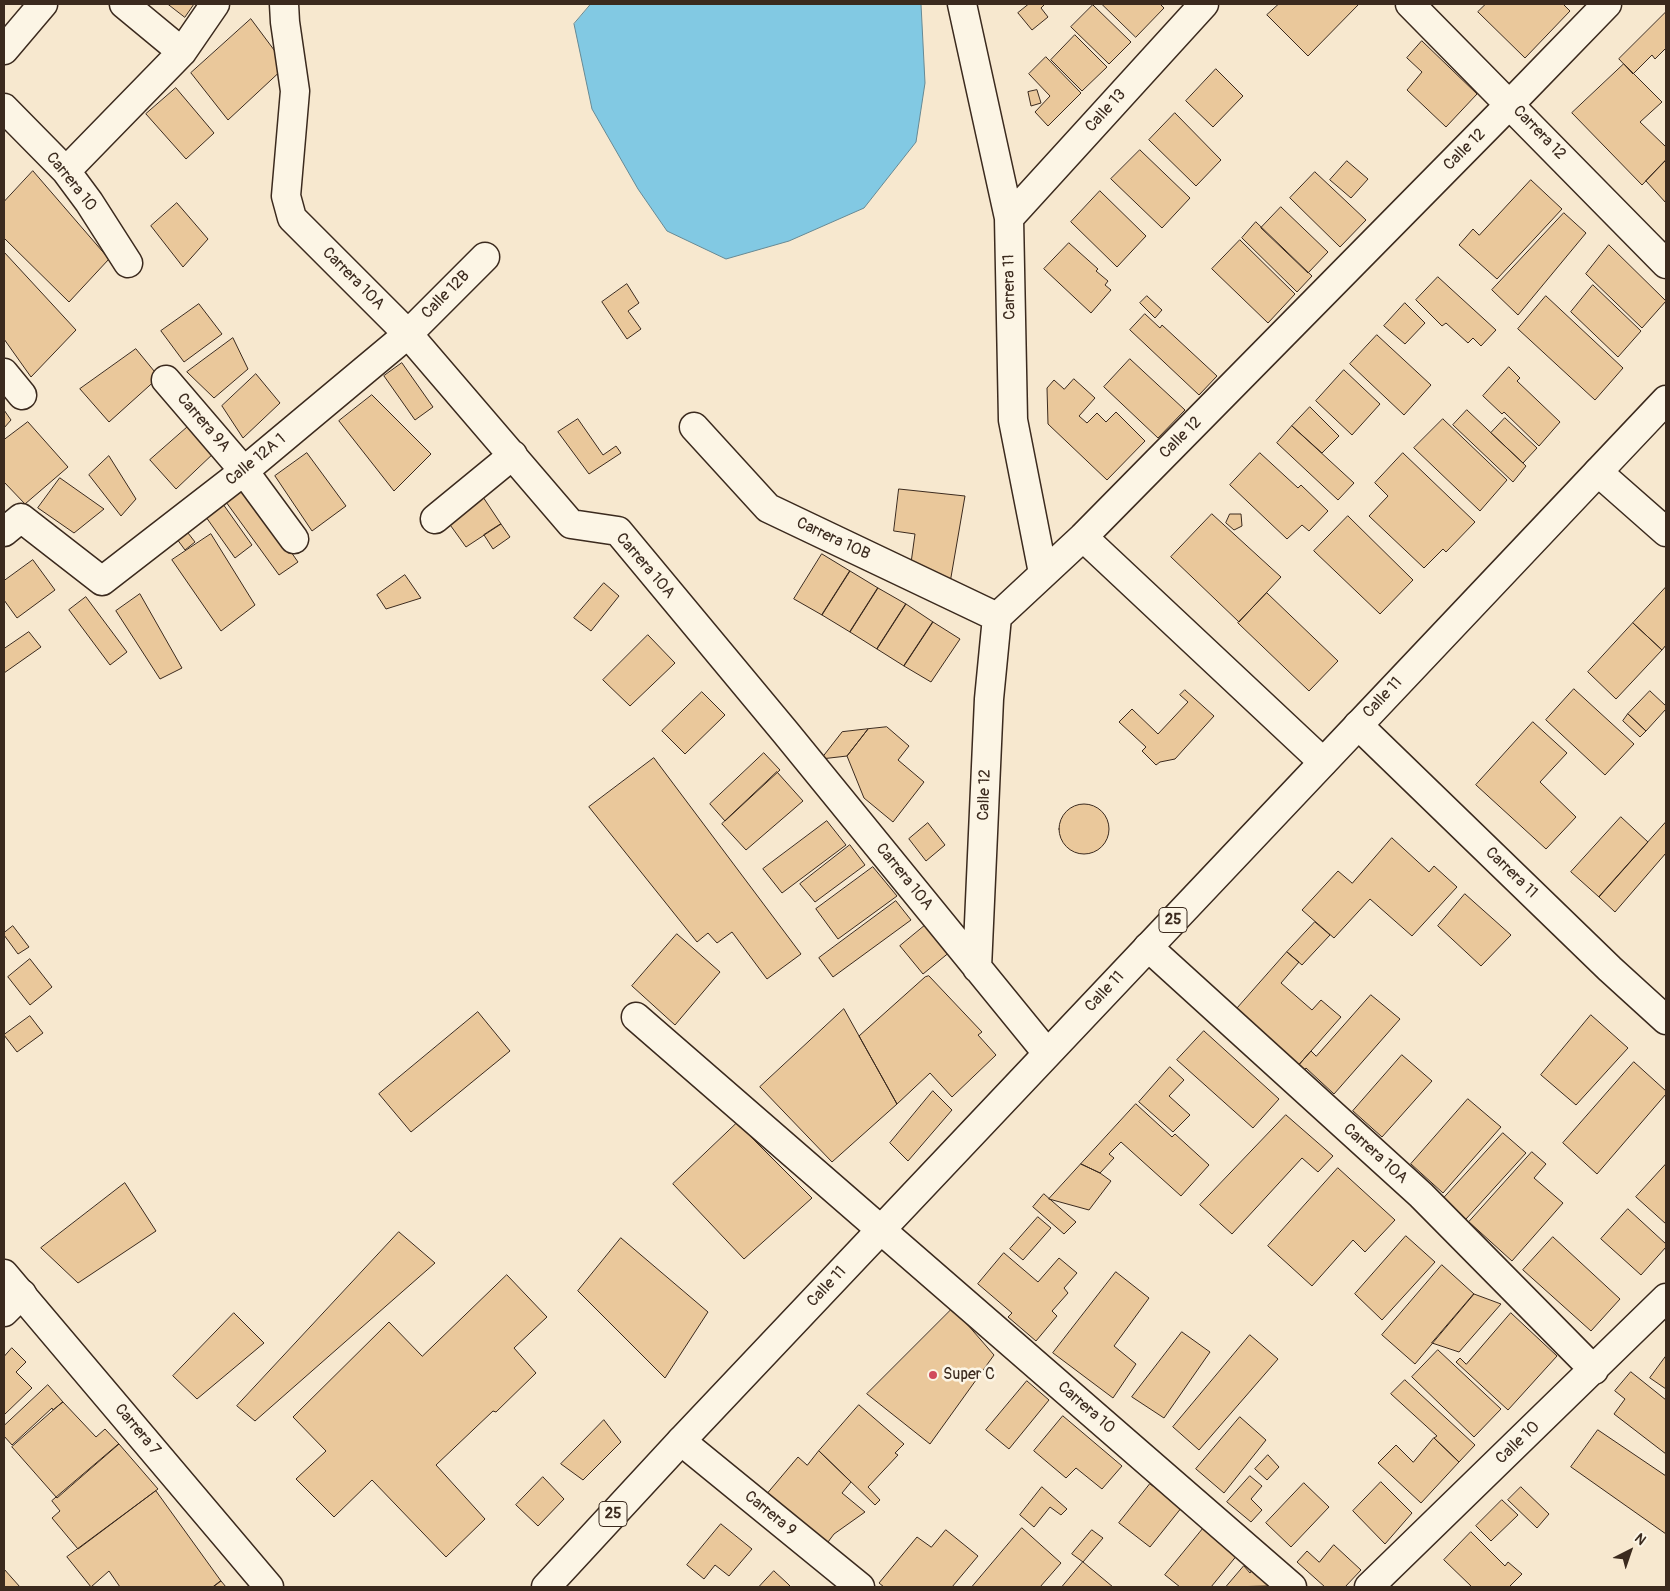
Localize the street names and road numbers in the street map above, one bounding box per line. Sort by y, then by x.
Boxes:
street label: Calle 13 [1082,85,1130,137]
street label: Carrera 12 [1508,102,1570,164]
street label: Calle 12 [1440,125,1490,175]
street label: Carrera 10 [41,149,101,215]
street label: Carrera 10A [318,244,388,314]
street label: Carrera 11 [1000,254,1020,320]
street label: Calle 12B [418,267,474,323]
street label: Carrera 9A [172,390,234,456]
street label: Calle 12 [1156,413,1206,463]
street label: Calle 12A 1 [222,430,290,490]
street label: Carrera 10B [793,514,873,564]
street label: Carrera 10A [611,529,679,603]
street label: Calle 11 [1359,674,1407,722]
street label: Calle 12 [975,769,995,821]
street label: Carrera 10A [871,840,937,914]
street label: Carrera 11 [1481,843,1541,903]
road number: 25 [1159,908,1187,932]
street label: Calle 11 [1081,968,1129,1016]
street label: Carrera 10A [1339,1120,1411,1188]
street label: Calle 11 [803,1263,851,1311]
street label: Carrera 10 [1053,1378,1119,1438]
street label: Carrera 7 [110,1400,164,1460]
street label: Calle 10 [1492,1418,1544,1468]
street label: Carrera 9 [740,1487,800,1541]
road number: 25 [599,1502,627,1526]

